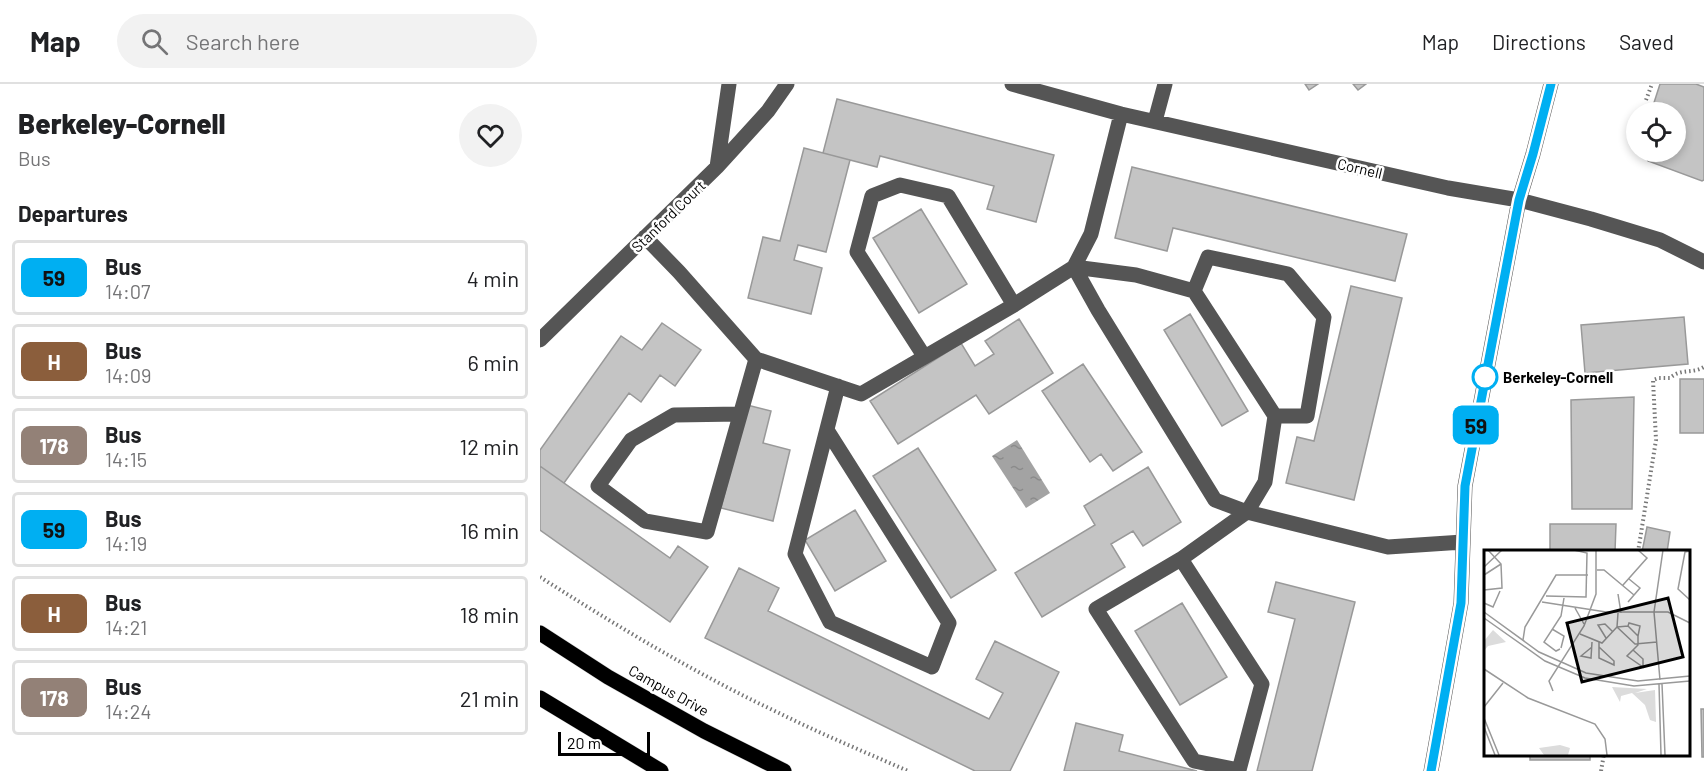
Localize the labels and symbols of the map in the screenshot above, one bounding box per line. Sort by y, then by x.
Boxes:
street label: Cornell [1336,154,1384,182]
street label: Stanford Court [627,176,709,256]
marker: Berkeley-Cornell [1472,364,1498,390]
place label: Berkeley-Cornell [1503,368,1613,386]
line badge: 59 [1449,406,1503,444]
inset map [1484,550,1689,756]
street label: Campus Drive [626,661,712,719]
scale bar [558,729,650,756]

